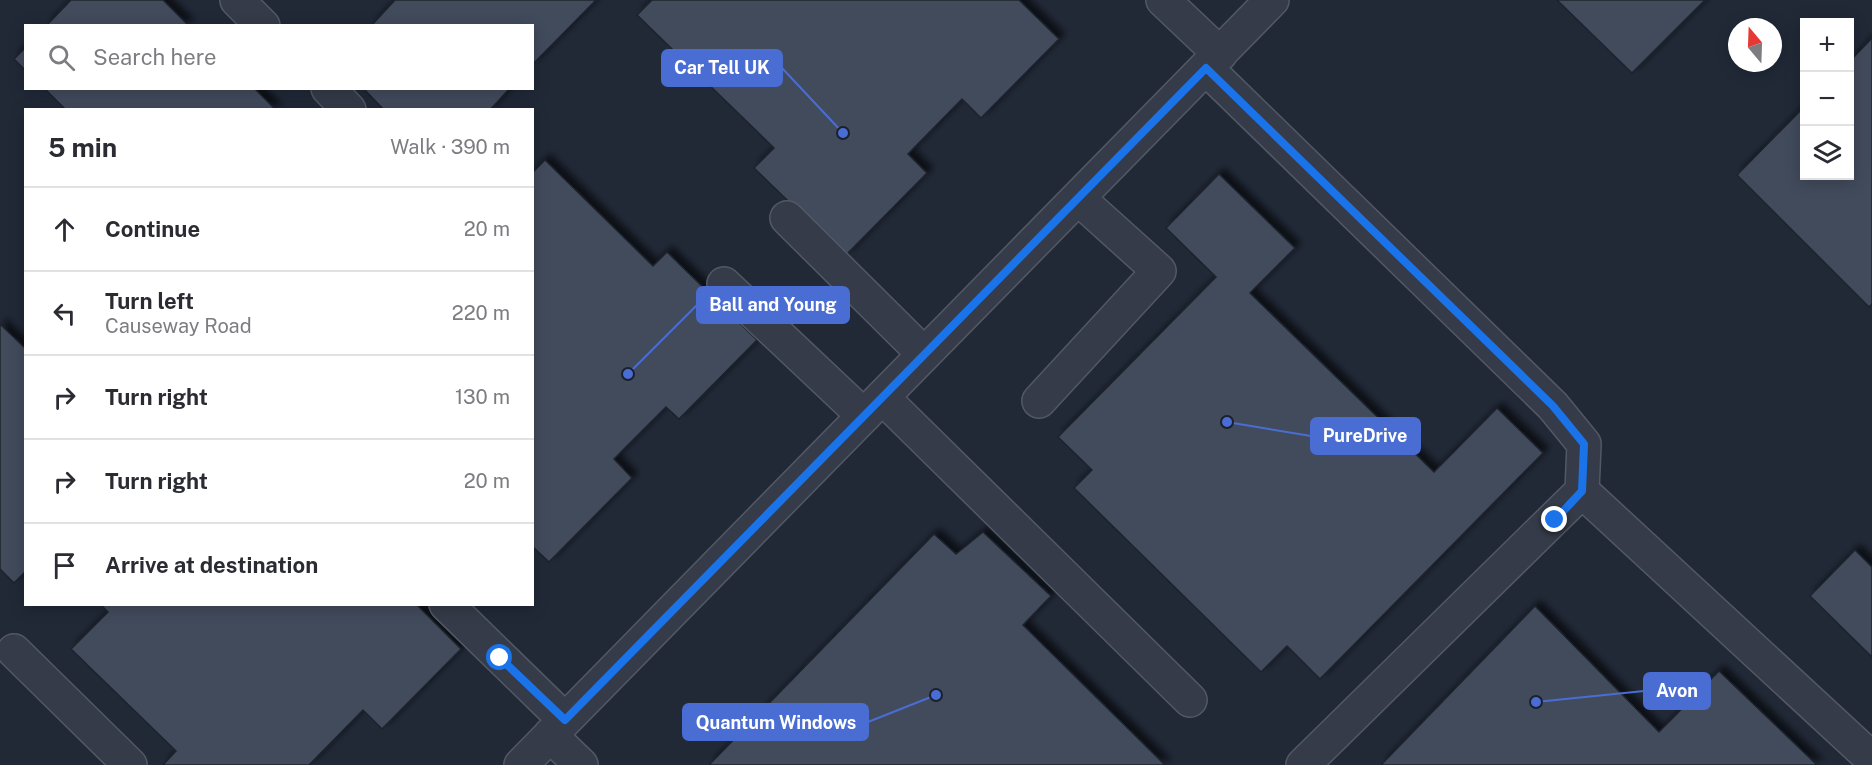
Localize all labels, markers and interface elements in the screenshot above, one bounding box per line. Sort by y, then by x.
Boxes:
north arrow [1728,18,1782,72]
map controls [1800,18,1854,180]
button: + [1800,18,1854,72]
search box [24,24,534,90]
icon: search [45,41,78,74]
text: Search here [93,44,217,70]
callout: Car Tell UK [662,50,782,86]
text: Car Tell UK [674,57,770,78]
button: − [1800,72,1854,126]
button: layers [1800,126,1854,180]
text: 5 min [48,132,117,163]
text: Walk · 390 m [390,135,510,159]
icon: ahead [48,213,81,246]
text: Continue [105,216,200,242]
text: 20 m [464,217,510,241]
callout: Ball and Young [697,287,849,323]
text: Turn left [105,288,194,314]
text: Ball and Young [709,294,837,315]
icon: left [48,297,81,330]
text: 220 m [452,301,510,325]
text: Causeway Road [105,314,252,338]
icon: right [48,381,81,414]
text: Turn right [105,384,208,410]
text: 130 m [455,385,510,409]
callout: PureDrive [1311,418,1420,454]
text: PureDrive [1323,425,1407,446]
icon: right [48,465,81,498]
text: Turn right [105,468,208,494]
text: 20 m [464,469,510,493]
route end [1541,506,1567,532]
icon: arrive [48,549,81,582]
text: Arrive at destination [105,552,318,578]
route start [486,644,512,670]
callout: Avon [1644,673,1710,709]
text: Avon [1656,680,1698,701]
callout: Quantum Windows [683,704,868,740]
text: Quantum Windows [696,712,856,733]

